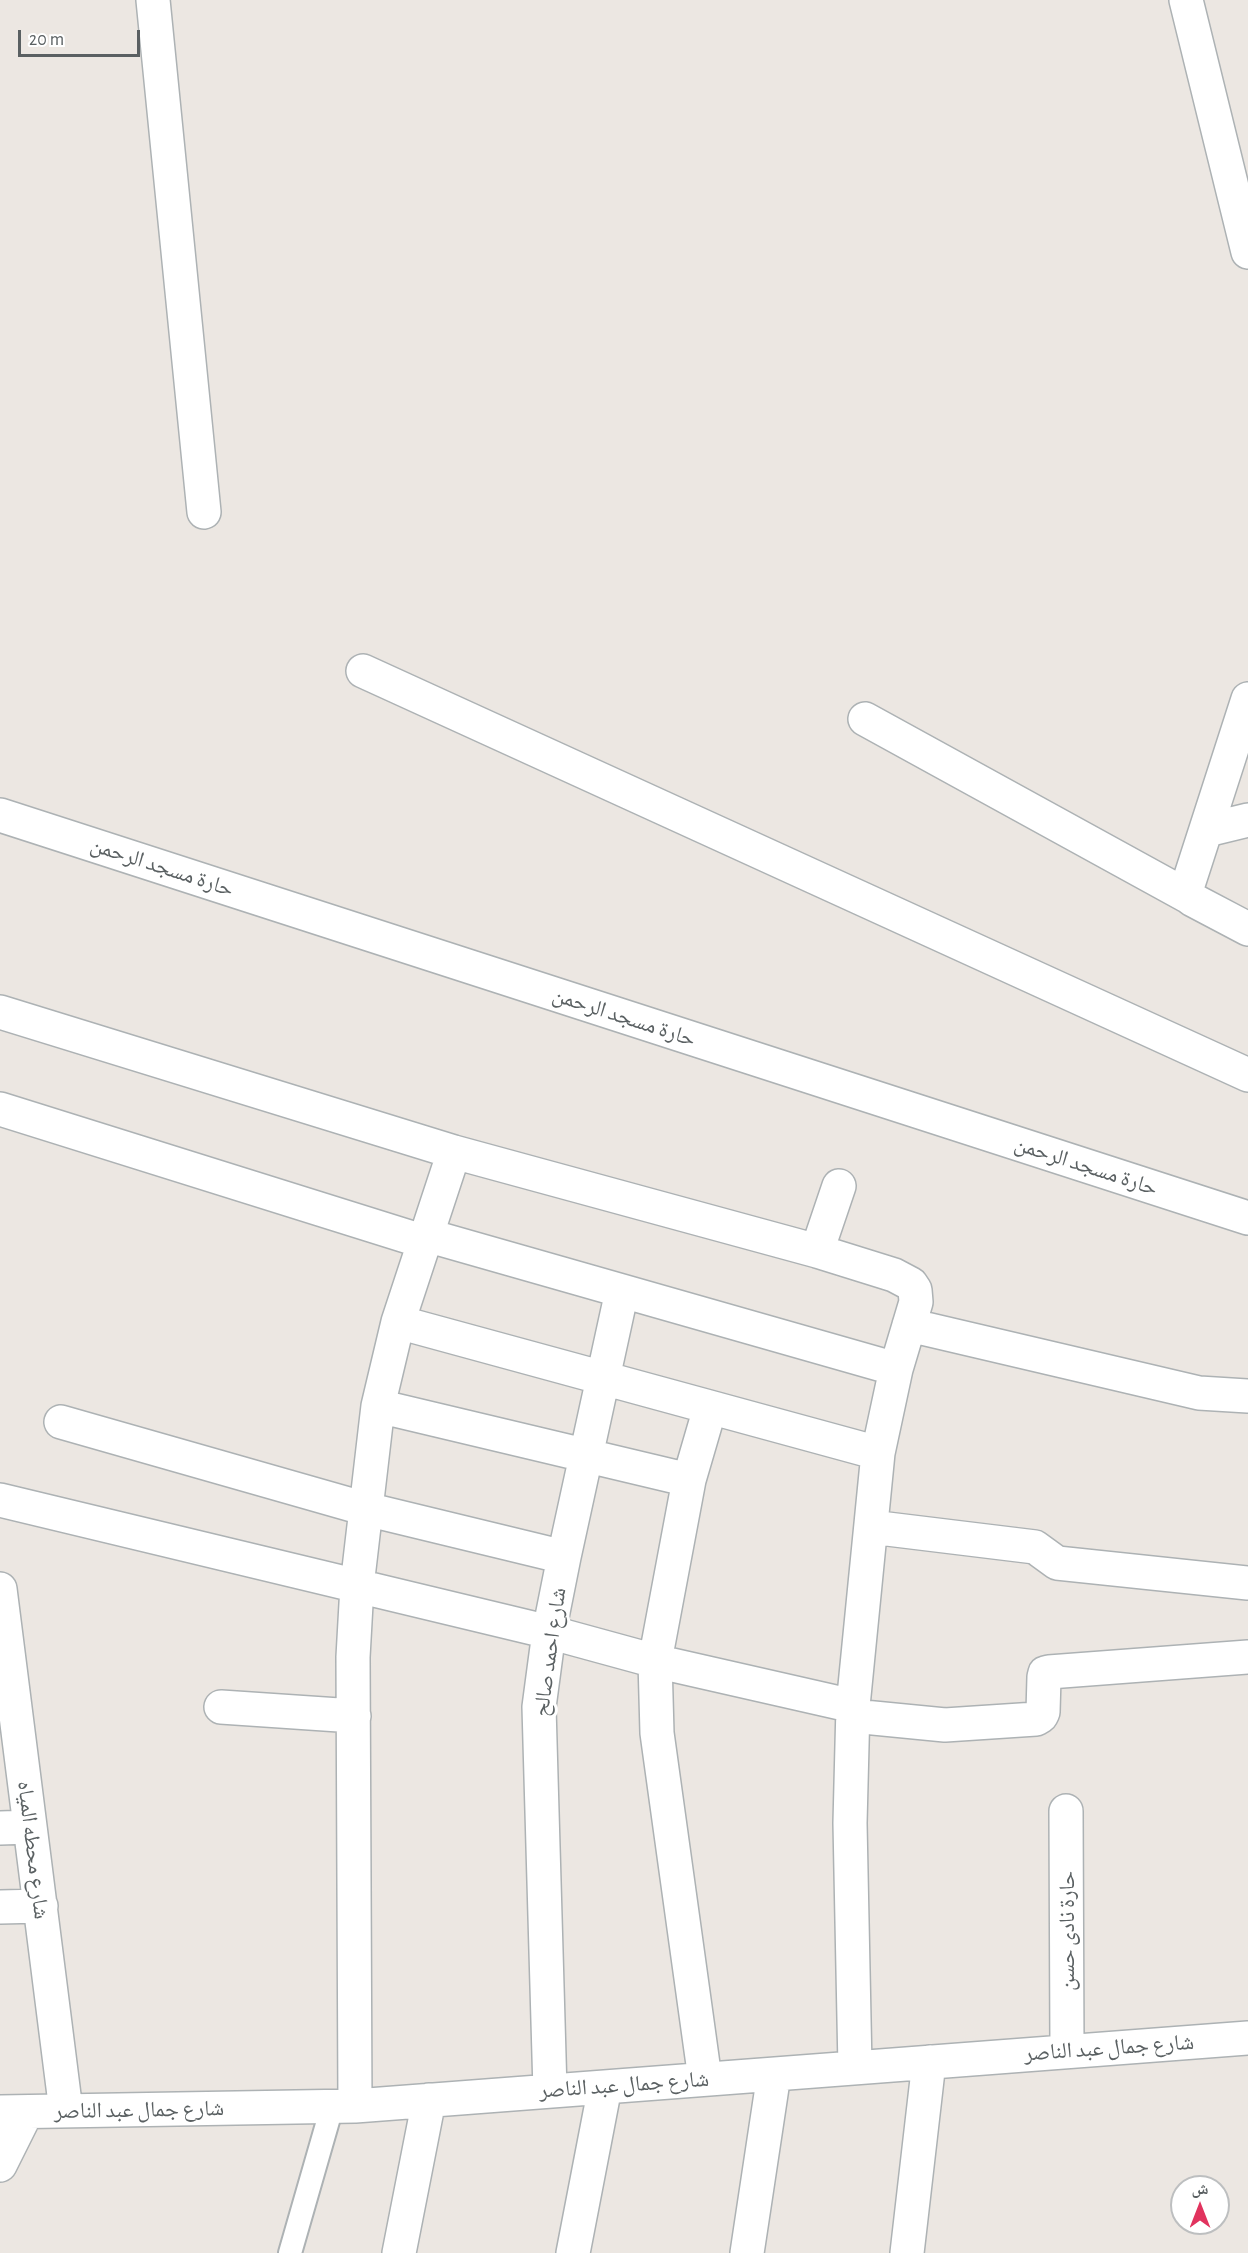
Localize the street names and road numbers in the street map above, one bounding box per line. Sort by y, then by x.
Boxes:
street label: حارة مسجد الرحمن [87,831,237,903]
street label: حارة مسجد الرحمن [549,981,699,1053]
street label: حارة مسجد الرحمن [1011,1130,1161,1202]
street label: شارع احمد صالح [528,1586,572,1718]
street label: شارع محطه المياه [11,1779,55,1921]
street label: حارة نادى حسن [1054,1871,1080,1991]
street label: شارع جمال عبد الناصر [1023,2029,1195,2067]
street label: شارع جمال عبد الناصر [538,2066,710,2104]
street label: شارع جمال عبد الناصر [54,2095,224,2125]

